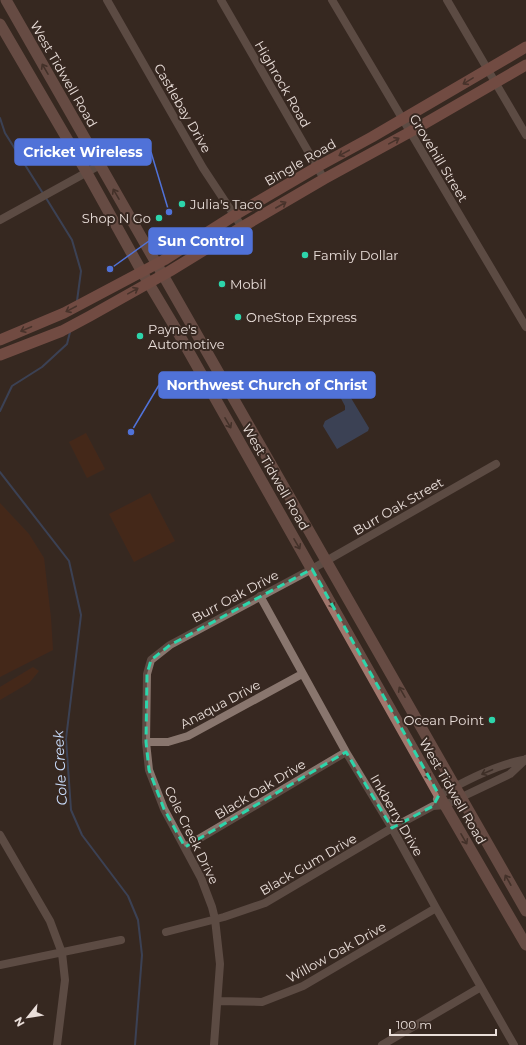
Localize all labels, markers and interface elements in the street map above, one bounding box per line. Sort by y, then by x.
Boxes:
street label: West Tidwell Road [27,18,101,130]
street label: Highrock Road [252,38,314,130]
street label: Castlebay Drive [151,61,215,156]
one-way arrow [40,63,48,75]
one-way arrow [462,77,474,85]
street label: Grovehill Street [406,111,472,205]
street label: Bingle Road [261,135,339,189]
one-way arrow [388,137,400,144]
callout: Cricket Wireless [15,139,151,165]
text: Cricket Wireless [23,143,143,161]
one-way arrow [338,149,350,157]
one-way arrow [112,188,120,200]
place label: Julia's Taco [189,196,262,212]
marker: Julia's Taco [177,199,187,209]
one-way arrow [275,201,287,209]
place label: Shop N Go [82,210,151,226]
marker: Shop N Go [154,213,164,223]
callout: Sun Control [149,228,252,254]
text: Sun Control [158,232,244,250]
place label: Family Dollar [313,247,399,263]
marker: Family Dollar [300,250,310,260]
place label: Mobil [230,276,266,292]
marker: Mobil [217,279,227,289]
one-way arrow [127,287,139,294]
one-way arrow [66,306,78,313]
place label: OneStop Express [246,309,357,325]
marker: OneStop Express [233,312,243,322]
place label: Payne's Automotive [148,321,225,352]
one-way arrow [21,326,33,333]
marker: Payne's Automotive [135,331,145,341]
callout: Northwest Church of Christ [159,372,375,398]
text: Northwest Church of Christ [167,376,367,394]
one-way arrow [225,416,233,428]
street label: West Tidwell Road [239,421,313,533]
street label: Burr Oak Street [350,474,446,538]
one-way arrow [294,537,302,549]
street label: Burr Oak Drive [189,566,281,626]
one-way arrow [328,597,336,609]
street label: Anaqua Drive [177,676,263,732]
one-way arrow [397,686,405,698]
place label: Ocean Point [403,712,484,728]
marker: Ocean Point [487,715,497,725]
water label: Cole Creek [49,729,71,806]
street label: West Tidwell Road [416,735,490,847]
street label: Black Oak Drive [212,756,308,822]
one-way arrow [424,768,432,780]
one-way arrow [482,768,494,776]
street label: Inkberry Drive [367,771,427,859]
street label: Cole Creek Drive [161,783,223,887]
street label: Black Gum Drive [257,830,359,898]
one-way arrow [461,833,469,845]
one-way arrow [504,874,511,886]
street label: Willow Oak Drive [283,918,389,986]
north arrow [8,997,48,1037]
scale bar [390,1011,496,1037]
text: N [11,1015,28,1029]
text: 100 m [396,1017,432,1032]

